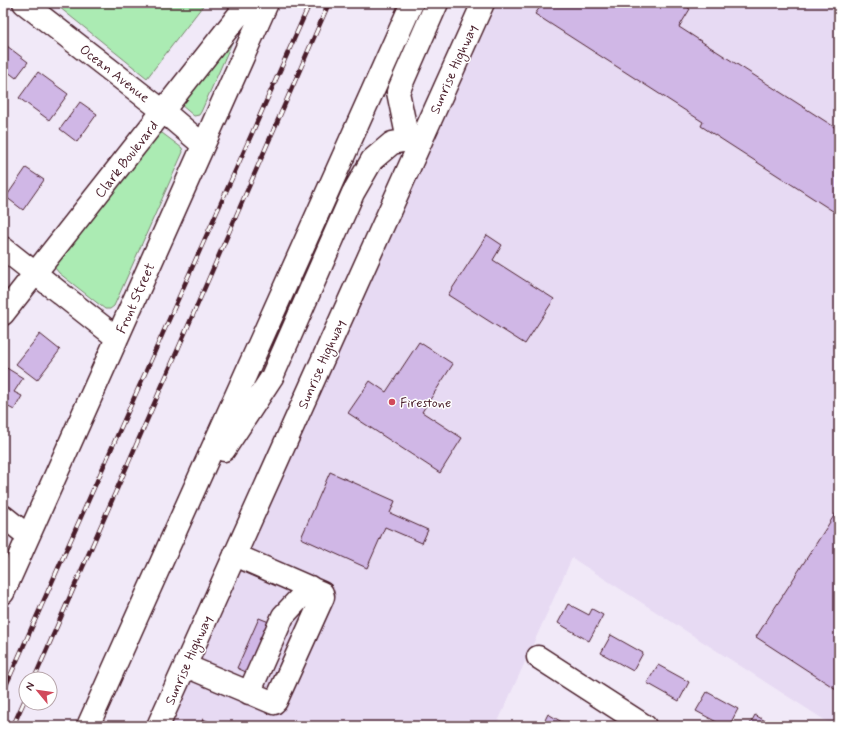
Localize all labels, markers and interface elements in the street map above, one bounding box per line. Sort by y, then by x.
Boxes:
street label: Sunrise Highway [426,22,483,117]
street label: Ocean Avenue [76,41,153,107]
street label: Clark Boulevard [91,117,163,202]
street label: Front Street [112,260,160,337]
street label: Sunrise Highway [294,317,351,412]
place label: Firestone [400,394,451,412]
marker: Firestone [387,397,397,407]
street label: Sunrise Highway [161,613,218,708]
north arrow [18,671,58,711]
text: N [22,680,38,693]

